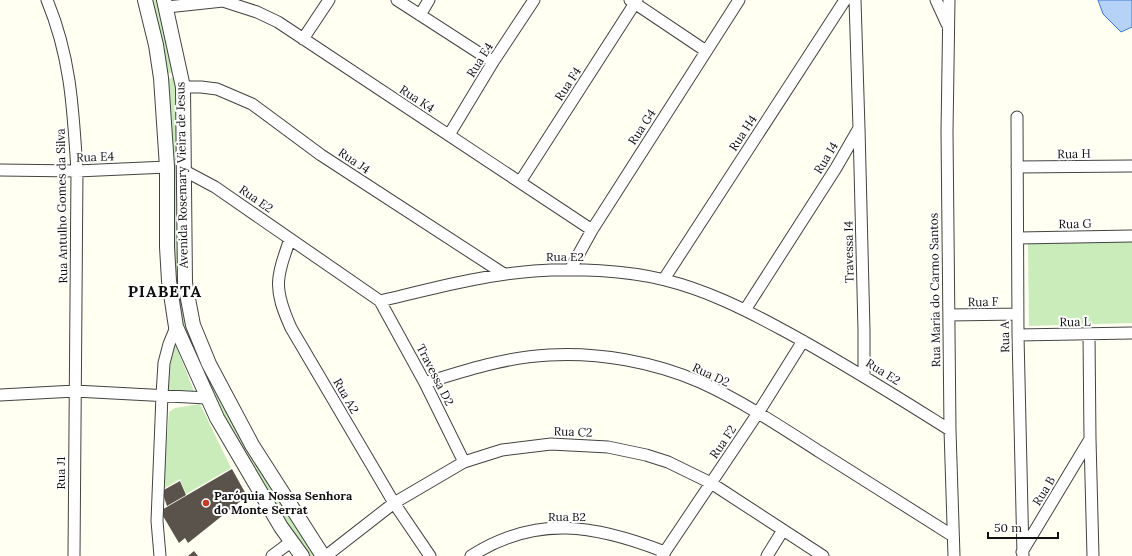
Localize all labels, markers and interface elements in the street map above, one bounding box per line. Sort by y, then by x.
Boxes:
street label: Rua E4 [463,39,496,80]
street label: Rua F4 [551,64,584,103]
street label: Avenida Rosemary Vieira de Jesus [172,81,191,269]
street label: Rua K4 [397,82,438,116]
street label: Rua G4 [624,106,659,147]
street label: Rua H4 [725,111,760,154]
street label: Rua Antulho Gomes da Silva [53,128,70,284]
street label: Rua I4 [810,139,841,176]
street label: Rua J4 [336,145,373,177]
street label: Rua H [1057,146,1091,161]
street label: Rua E4 [76,148,115,165]
street label: Rua E2 [236,182,276,216]
street label: Rua Maria do Carmo Santos [926,212,943,367]
street label: Rua G [1058,216,1092,231]
street label: Travessa I4 [840,220,857,283]
street label: Rua E2 [546,249,584,264]
district label: PIABETA [128,281,202,301]
street label: Rua F [968,294,999,309]
street label: Rua L [1059,314,1091,329]
street label: Rua A [997,321,1012,353]
street label: Travessa D2 [414,342,457,408]
street label: Rua E2 [863,355,903,388]
street label: Rua D2 [690,359,732,390]
street label: Rua A2 [330,376,362,416]
street label: Rua F2 [706,422,739,461]
street label: Rua C2 [553,423,593,440]
street label: Rua J1 [53,457,68,489]
street label: Rua B [1029,473,1058,508]
place label: Paróquia Nossa Senhora do Monte Serrat [214,488,353,517]
marker: Paróquia Nossa Senhora do Monte Serrat [201,498,211,508]
street label: Rua B2 [548,509,586,524]
scale bar [988,514,1058,540]
text: 50 m [994,520,1022,535]

